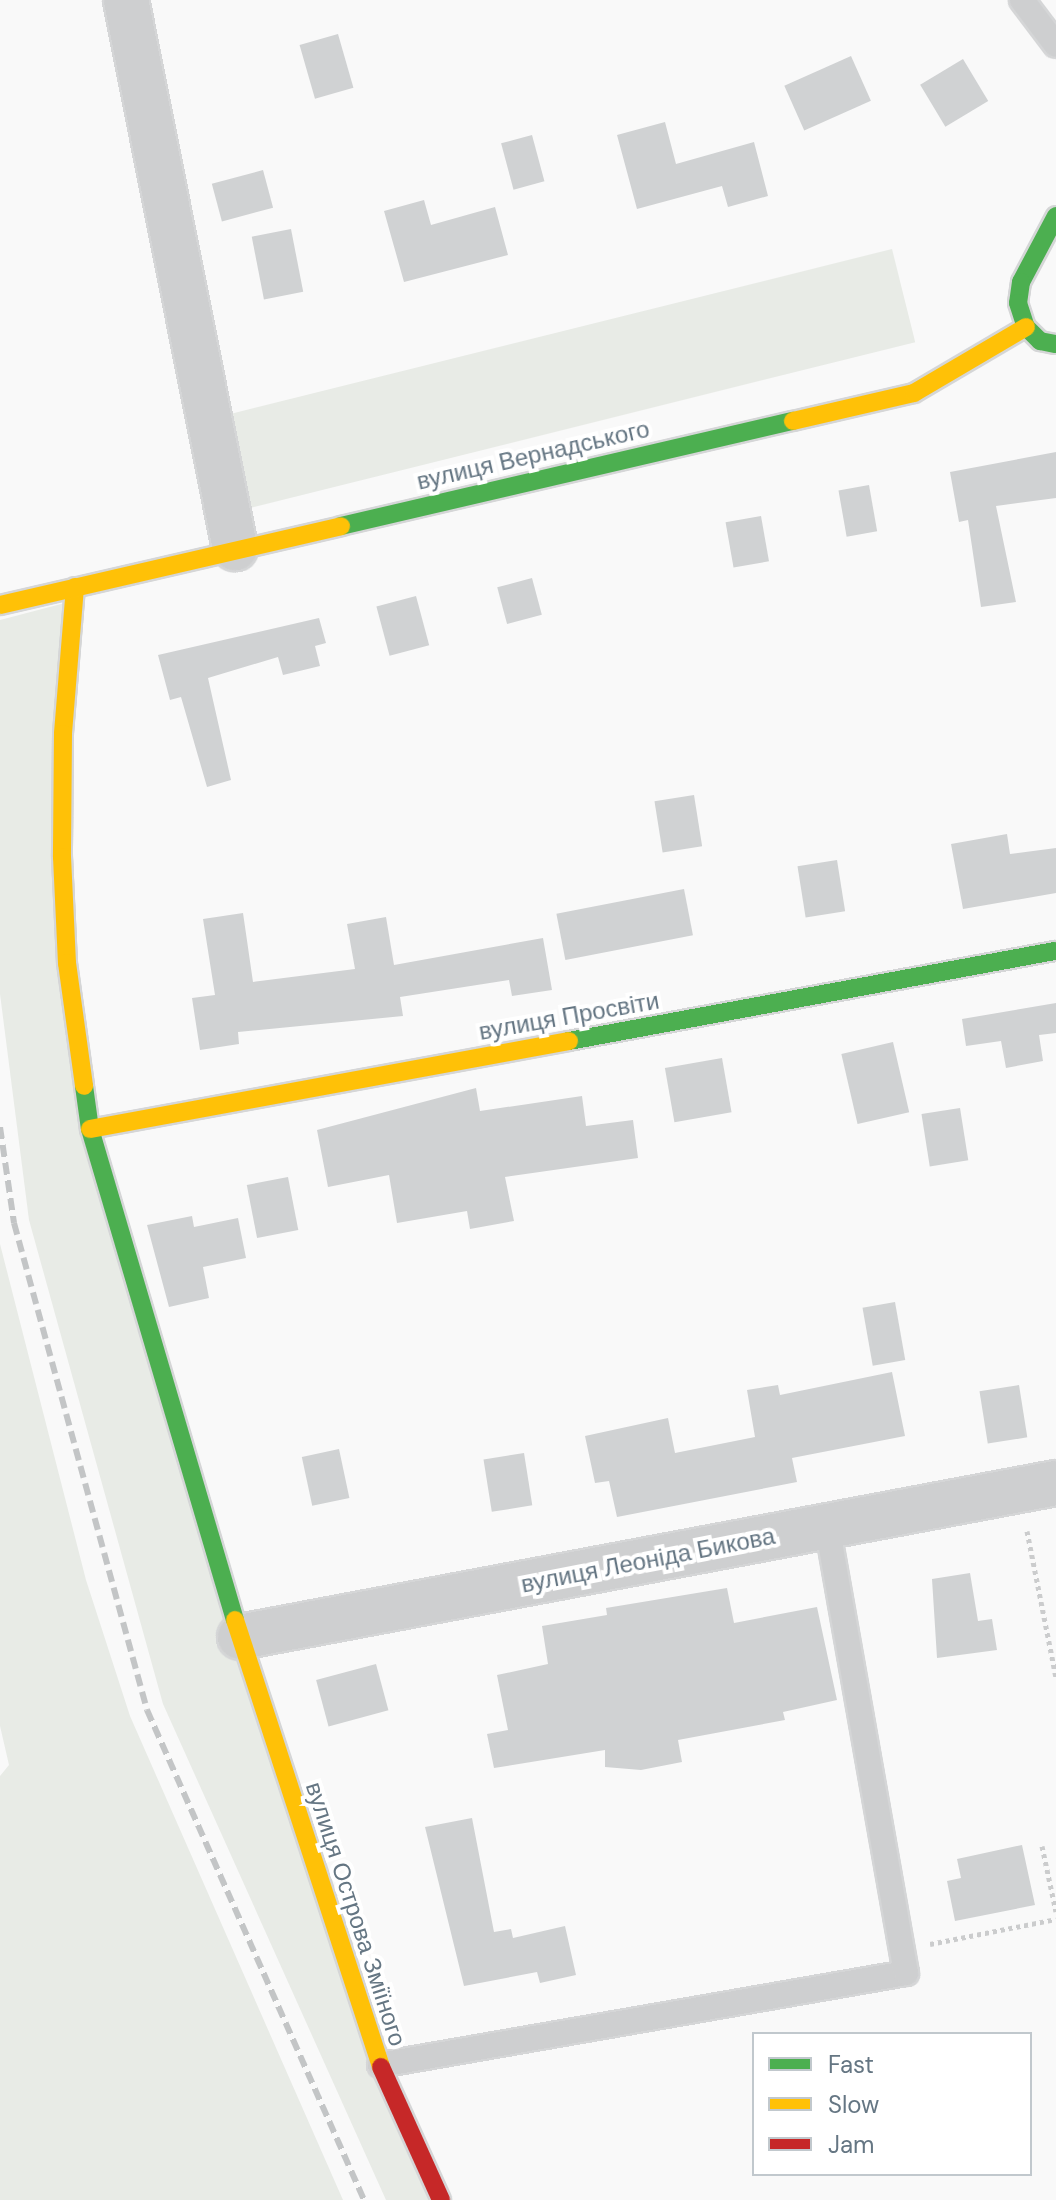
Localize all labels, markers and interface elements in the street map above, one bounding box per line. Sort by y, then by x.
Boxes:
street label: вулиця Вернадського [414,414,652,496]
street label: вулиця Просвіти [477,986,661,1046]
street label: вулиця Леоніда Бикова [519,1521,777,1599]
street label: вулиця Острова Зміїного [300,1778,412,2050]
legend [752,2032,1032,2176]
text: Fast [828,2049,874,2080]
text: Slow [828,2089,879,2120]
text: Jam [828,2129,874,2160]

